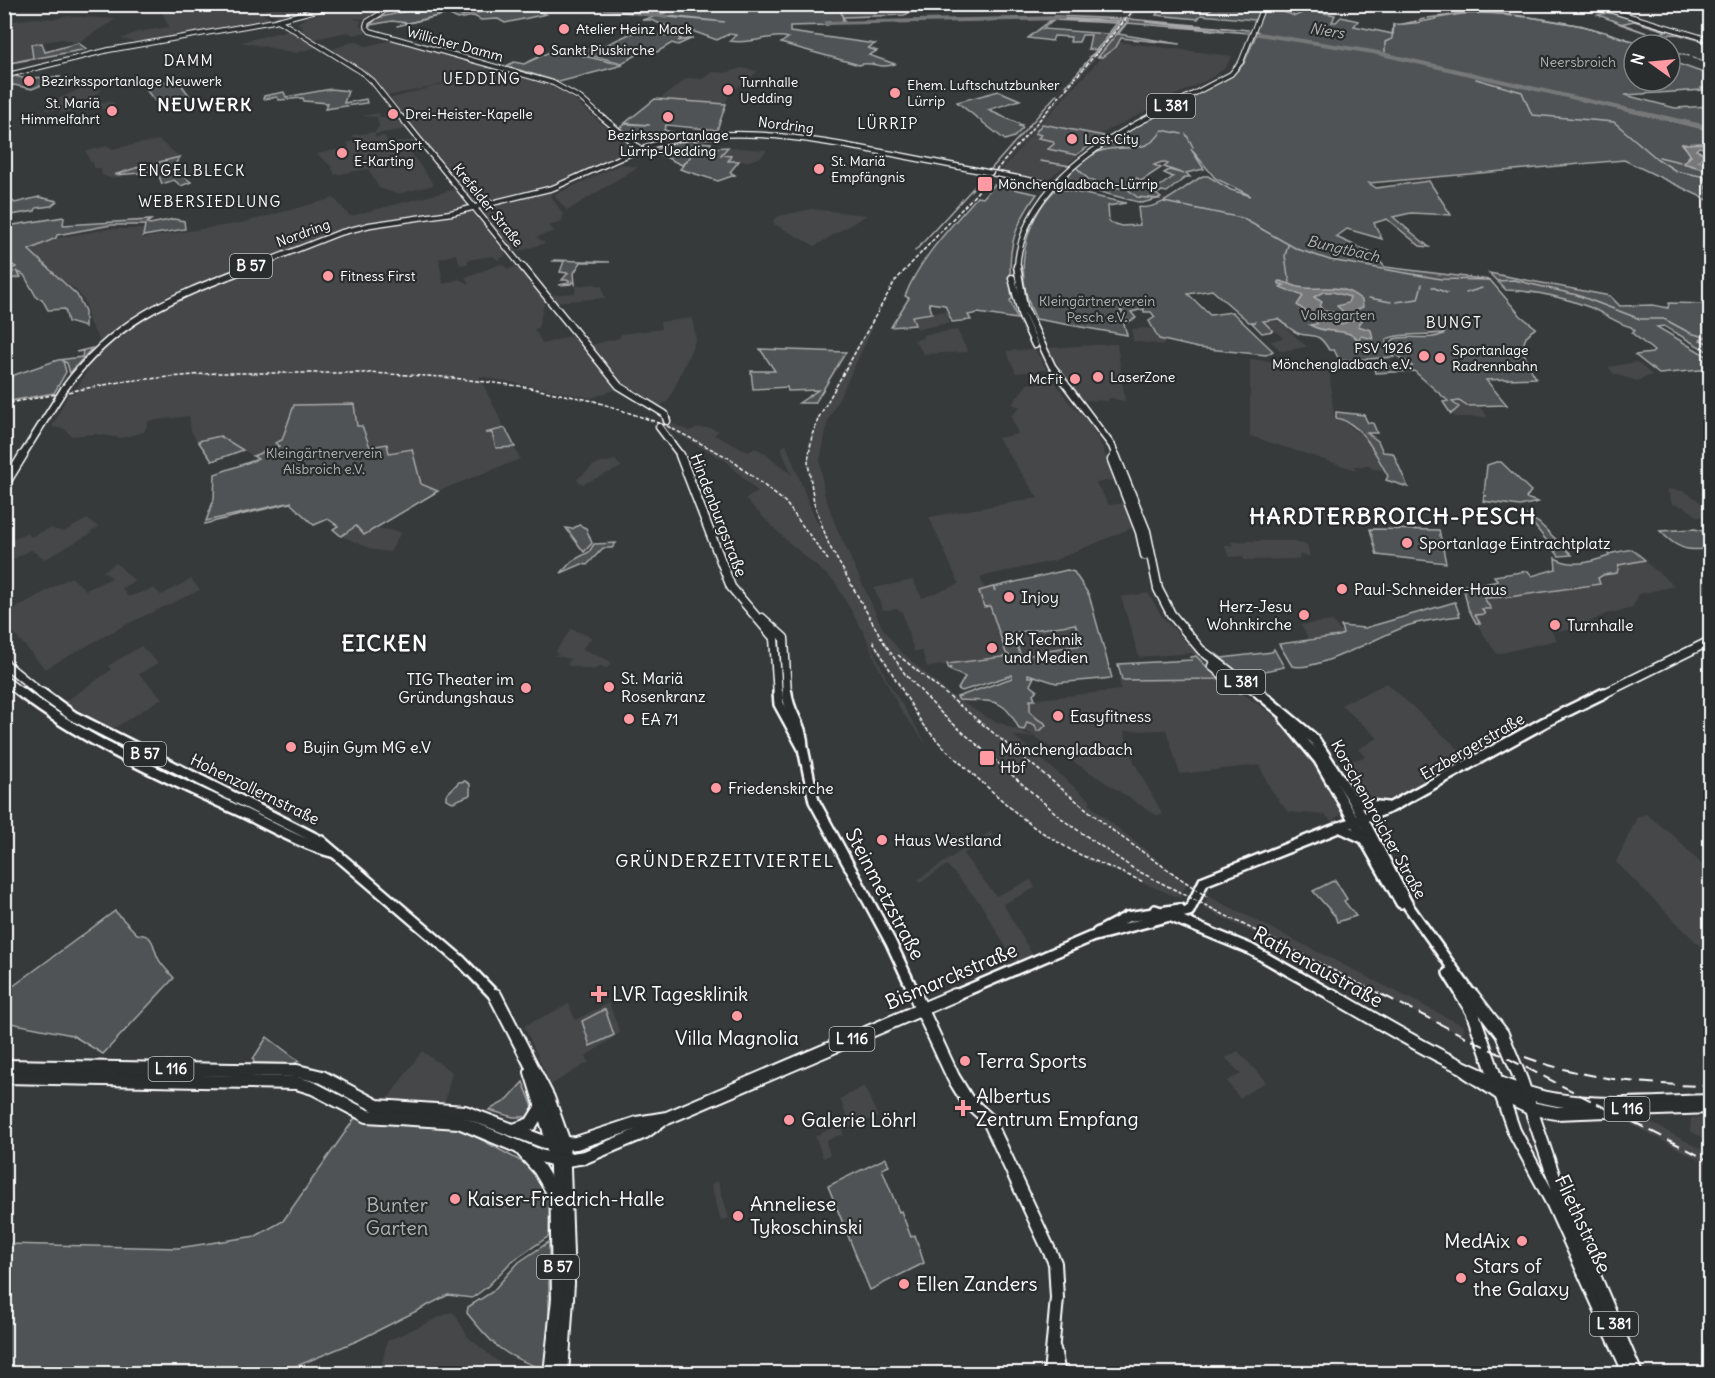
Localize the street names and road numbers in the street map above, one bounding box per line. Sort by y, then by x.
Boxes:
street label: Willicher Damm [405,22,505,66]
road number: L 381 [1147,94,1195,118]
street label: Nordring [757,113,815,137]
street label: Krefelder Straße [449,160,527,250]
street label: Nordring [274,215,332,251]
road number: B 57 [230,254,272,278]
street label: Hindenburgstraße [686,451,752,579]
road number: L 381 [1217,670,1265,694]
street label: Erzbergerstraße [1416,708,1528,784]
street label: Korschenbroicher Straße [1327,736,1431,902]
road number: B 57 [124,742,166,766]
street label: Hohenzollernstraße [187,749,323,829]
street label: Steinmetzstraße [840,824,931,964]
street label: Rathenaustraße [1249,921,1388,1013]
street label: Bismarckstraße [881,937,1021,1015]
road number: L 116 [830,1027,874,1051]
road number: L 116 [148,1057,194,1081]
road number: L 116 [1604,1097,1650,1121]
street label: Fliethstraße [1550,1170,1617,1277]
road number: B 57 [537,1255,579,1279]
road number: L 381 [1590,1312,1638,1336]

